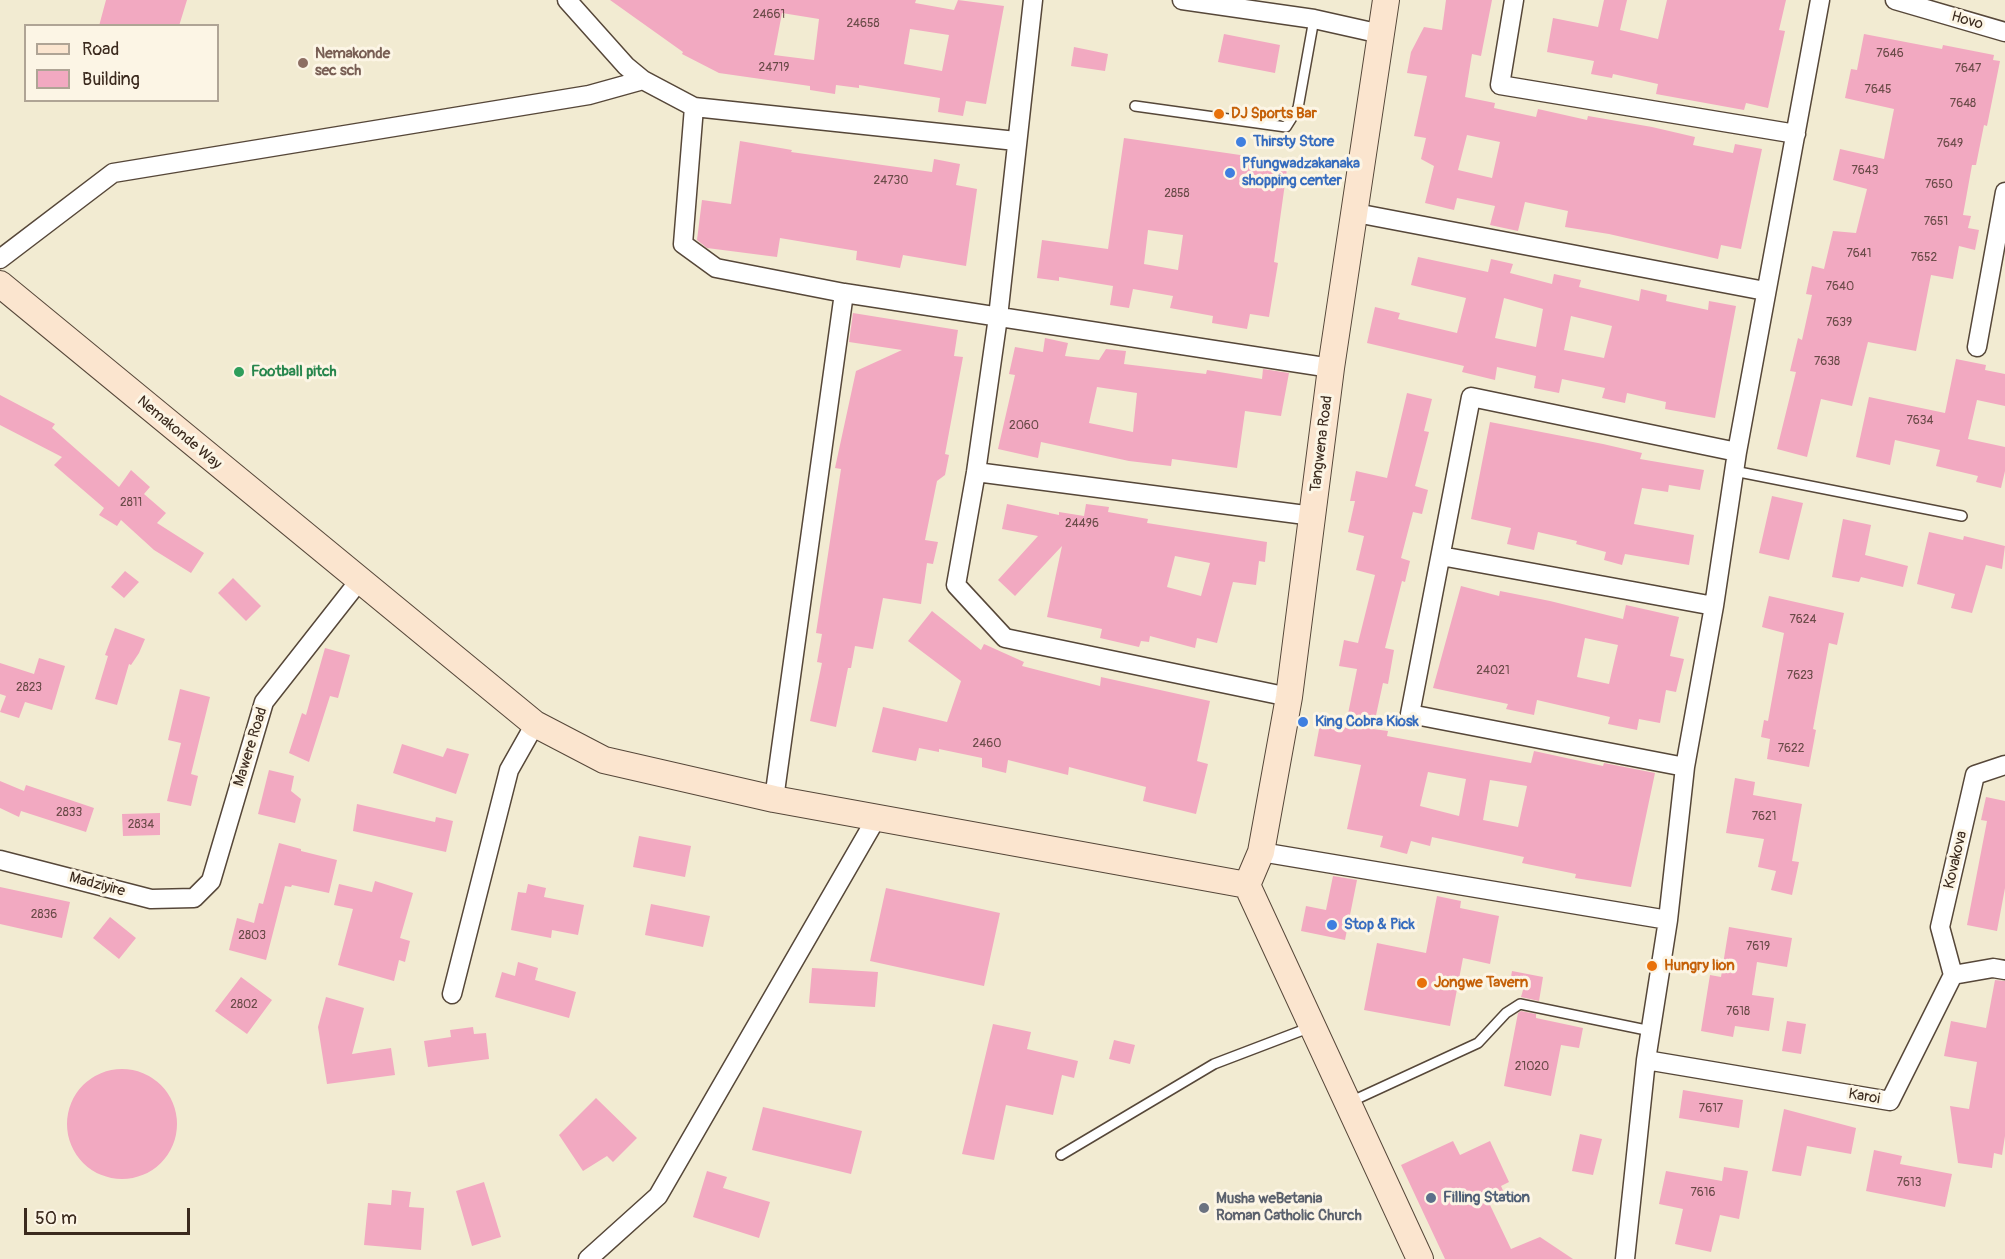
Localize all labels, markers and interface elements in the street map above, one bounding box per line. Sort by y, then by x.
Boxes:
house number: 24661 [753,8,785,22]
street label: Hovo [1949,8,1985,34]
house number: 24658 [846,17,880,31]
legend [24,24,219,102]
text: Road [82,38,119,61]
place label: Nemakonde sec sch [315,45,390,80]
house number: 7646 [1876,47,1904,61]
marker: Nemakonde sec sch [296,56,310,70]
house number: 24719 [759,61,789,75]
house number: 7647 [1955,62,1981,76]
text: Building [82,68,140,91]
house number: 7645 [1865,83,1891,97]
house number: 7648 [1950,97,1976,111]
place label: DJ Sports Bar [1231,105,1317,123]
marker: DJ Sports Bar [1212,107,1226,121]
place label: Thirsty Store [1253,133,1334,151]
marker: Thirsty Store [1234,135,1248,149]
house number: 7649 [1937,137,1963,151]
place label: Pfungwadzakanaka shopping center [1242,155,1360,190]
house number: 7643 [1852,164,1878,178]
marker: Pfungwadzakanaka shopping center [1223,166,1237,180]
house number: 24730 [874,174,908,188]
house number: 7650 [1925,178,1953,192]
house number: 2858 [1164,187,1190,201]
house number: 7651 [1924,215,1948,229]
house number: 7641 [1847,247,1871,261]
house number: 7652 [1911,251,1937,265]
house number: 7640 [1826,280,1854,294]
house number: 7639 [1826,316,1852,330]
house number: 7638 [1814,355,1840,369]
place label: Football pitch [251,363,337,381]
marker: Football pitch [232,365,246,379]
street label: Nemakonde Way [133,392,225,474]
street label: Tangwena Road [1307,395,1337,493]
house number: 7634 [1907,414,1933,428]
house number: 2060 [1009,419,1039,433]
house number: 2811 [120,496,142,510]
house number: 24496 [1065,517,1099,531]
house number: 7624 [1790,613,1816,627]
house number: 24021 [1476,664,1510,678]
house number: 7623 [1787,669,1813,683]
house number: 2823 [16,681,42,695]
street label: Mawere Road [230,705,272,789]
place label: King Cobra Kiosk [1315,713,1419,731]
marker: King Cobra Kiosk [1296,715,1310,729]
house number: 2460 [973,737,1001,751]
house number: 7622 [1778,742,1804,756]
house number: 2833 [56,806,82,820]
house number: 7621 [1752,810,1776,824]
house number: 2834 [128,818,154,832]
street label: Kovakova [1941,829,1971,891]
street label: Madziyire [67,869,127,901]
house number: 2836 [31,908,57,922]
place label: Stop & Pick [1344,916,1415,934]
marker: Stop & Pick [1325,918,1339,932]
house number: 2803 [238,929,266,943]
house number: 7619 [1746,940,1770,954]
place label: Hungry lion [1664,957,1735,975]
marker: Hungry lion [1645,959,1659,973]
place label: Jongwe Tavern [1434,974,1528,992]
marker: Jongwe Tavern [1415,976,1429,990]
house number: 2802 [230,998,258,1012]
house number: 7618 [1726,1005,1750,1019]
house number: 21020 [1515,1060,1549,1074]
street label: Karoi [1847,1085,1881,1109]
house number: 7617 [1699,1102,1723,1116]
house number: 7613 [1897,1176,1921,1190]
house number: 7616 [1690,1186,1716,1200]
place label: Filling Station [1443,1189,1530,1207]
place label: Musha weBetania Roman Catholic Church [1216,1190,1362,1225]
marker: Filling Station [1424,1191,1438,1205]
scale bar [27,1196,194,1234]
marker: Musha weBetania Roman Catholic Church [1197,1201,1211,1215]
text: 50 m [35,1207,77,1230]

